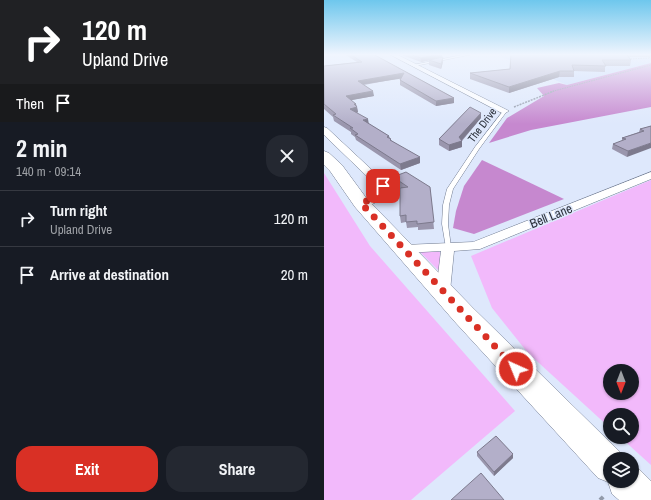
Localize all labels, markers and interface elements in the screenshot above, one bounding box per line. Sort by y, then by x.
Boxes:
text: 120 m [82,11,147,49]
icon: right [16,16,68,68]
text: Upland Drive [82,47,168,72]
icon: arrive [52,92,74,114]
text: Then [16,93,44,114]
street label: The Drive [464,105,500,145]
text: 2 min [16,132,67,164]
button: close [266,135,308,177]
text: 140 m · 09:14 [16,163,81,180]
pin [366,169,400,203]
icon: arrive [372,175,394,197]
text: Turn right [50,200,107,221]
street label: Bell Lane [527,200,575,232]
icon: right [16,208,38,230]
text: 120 m [274,208,308,229]
text: Upland Drive [50,221,112,238]
icon: arrive [16,264,38,286]
text: Arrive at destination [50,264,169,285]
text: 20 m [281,264,308,285]
position arrow [495,348,537,390]
north arrow [603,364,639,400]
map controls [603,364,639,488]
button: search [603,408,639,444]
button: Exit [16,446,158,492]
button: Share [166,446,308,492]
button: layers [603,452,639,488]

